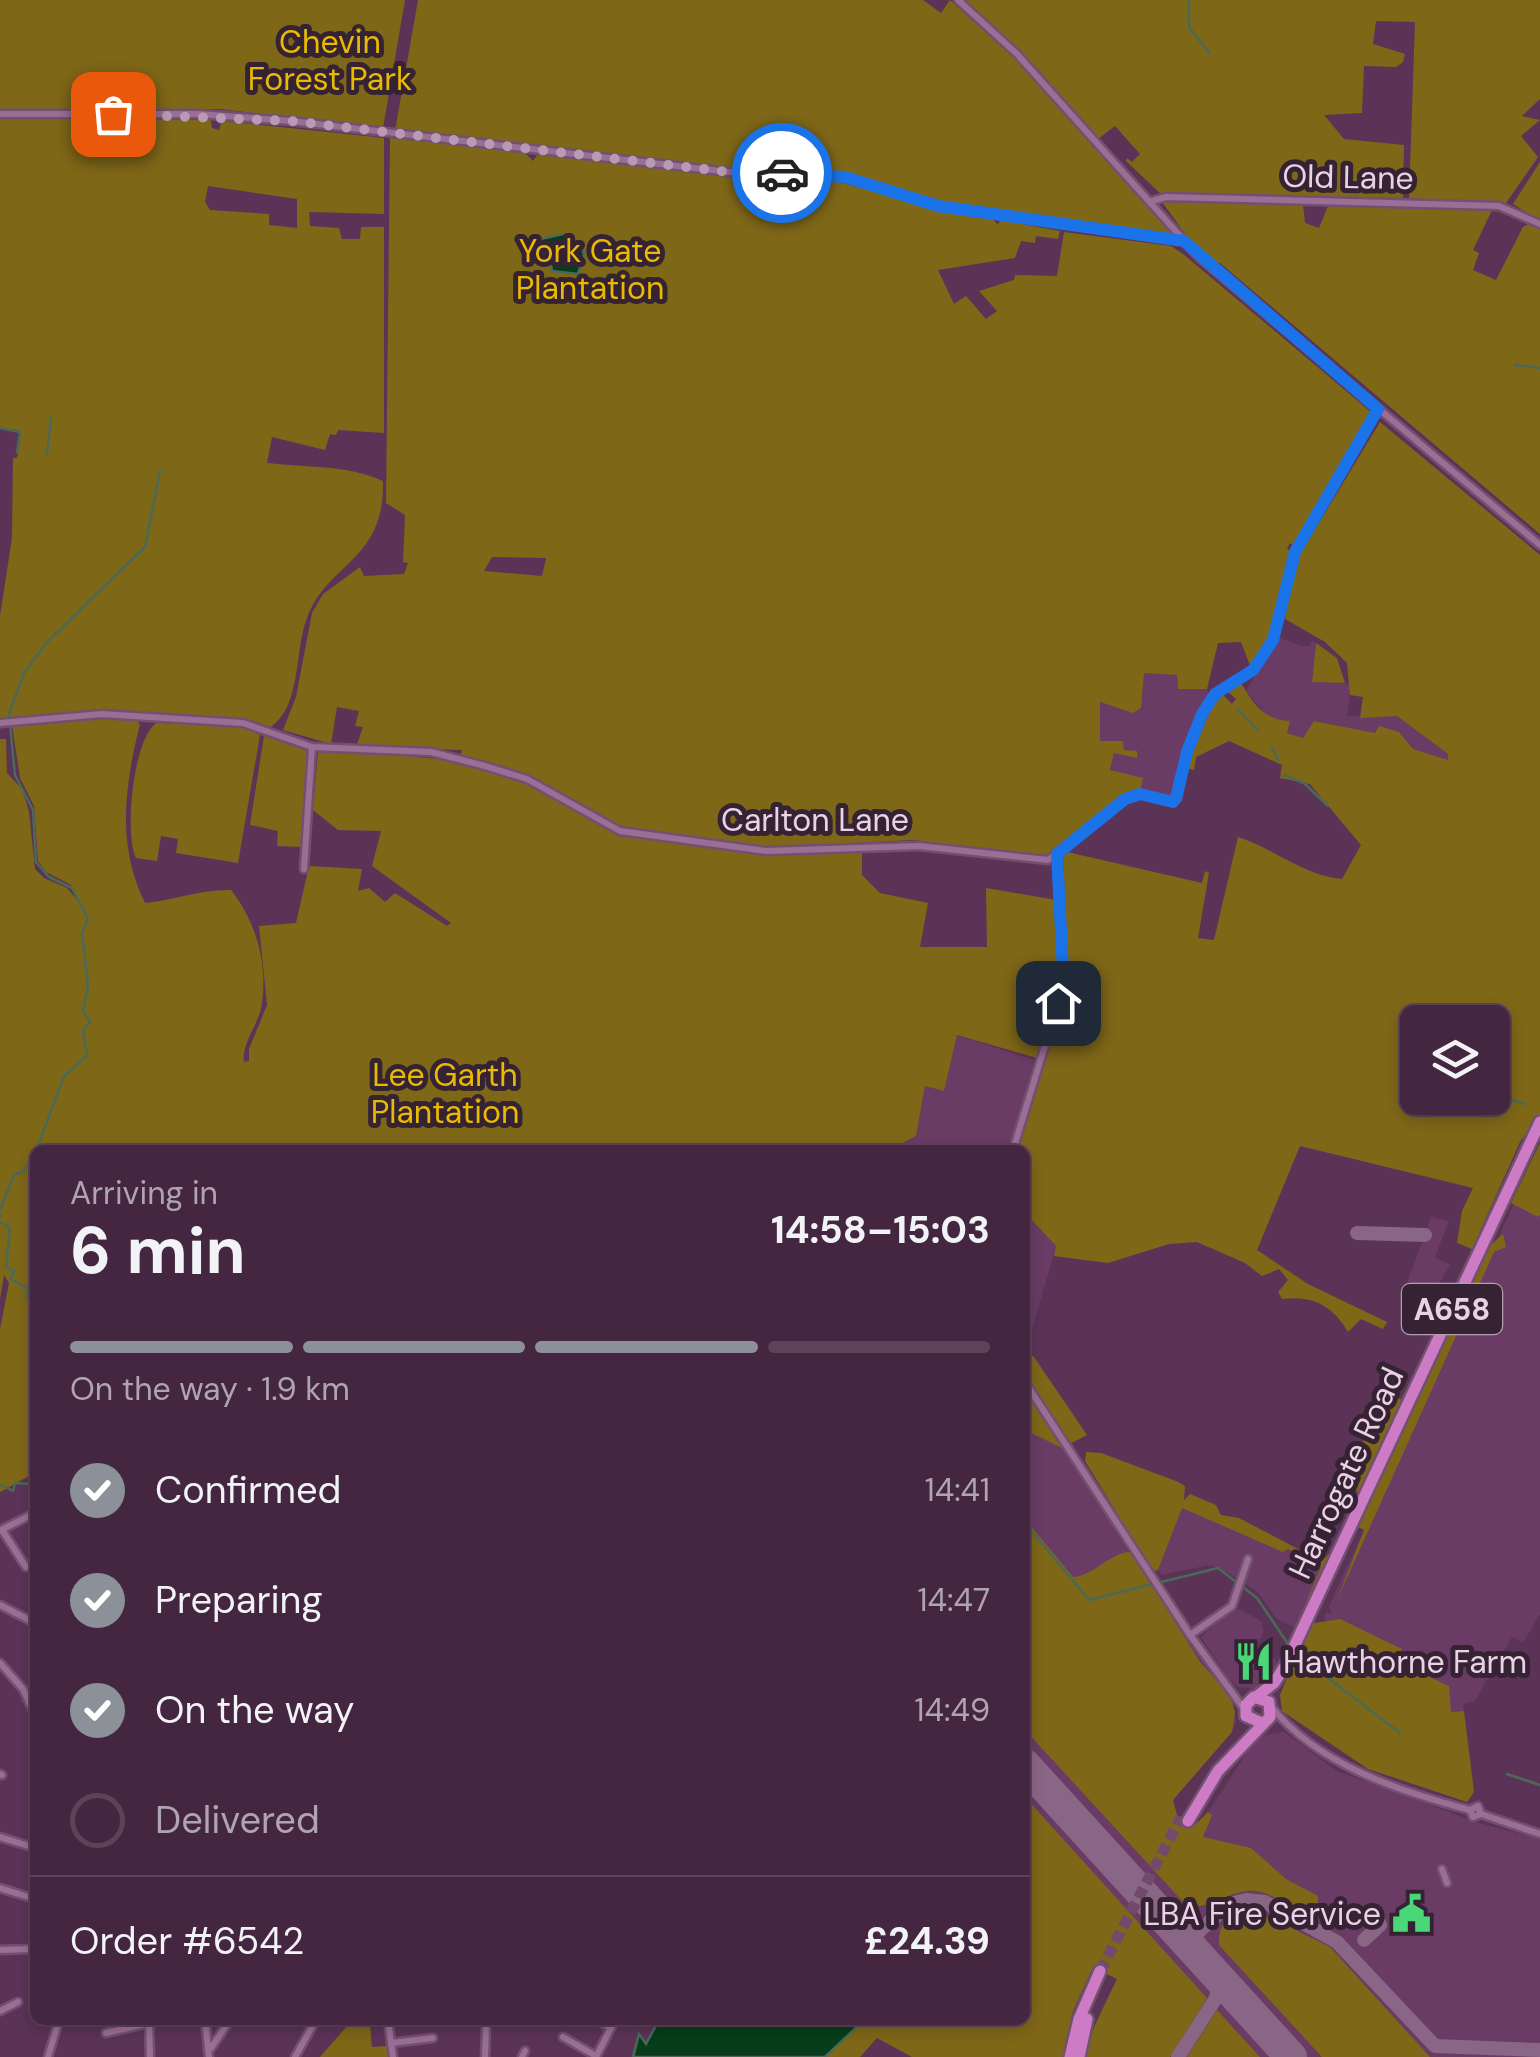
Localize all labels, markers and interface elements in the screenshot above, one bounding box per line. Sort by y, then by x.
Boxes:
park label: Chevin Forest Park [248,21,412,100]
pin [71,72,156,157]
icon: bag [86,87,141,142]
courier [732,123,832,223]
icon: car [755,146,810,201]
street label: Old Lane [1282,155,1414,199]
park label: York Gate Plantation [516,230,664,309]
street label: Carlton Lane [721,799,909,841]
pin [1016,961,1101,1046]
icon: home [1031,976,1086,1031]
map controls [1400,1005,1510,1115]
button: layers [1400,1005,1510,1115]
park label: Lee Garth Plantation [371,1054,519,1133]
text: Arriving in [70,1172,218,1214]
text: 14:58–15:03 [771,1205,990,1255]
text: 6 min [70,1209,246,1293]
road number: A658 [1402,1284,1502,1334]
street label: Harrogate Road [1279,1360,1413,1586]
text: On the way · 1.9 km [70,1368,350,1410]
icon: check [70,1463,125,1518]
text: Confirmed [155,1465,341,1515]
text: 14:41 [925,1469,990,1511]
icon: check [70,1573,125,1628]
text: Preparing [155,1575,323,1625]
text: 14:47 [918,1579,990,1621]
restaurant icon: Hawthorne Farm [1232,1641,1274,1683]
place label: Hawthorne Farm [1283,1641,1527,1683]
icon: check [70,1683,125,1738]
text: On the way [155,1685,354,1735]
text: 14:49 [915,1689,990,1731]
text: Delivered [155,1795,320,1845]
place label: LBA Fire Service [1143,1893,1381,1935]
public building icon: LBA Fire Service [1390,1893,1432,1935]
text: Order #6542 [70,1916,304,1966]
text: £24.39 [864,1916,990,1966]

